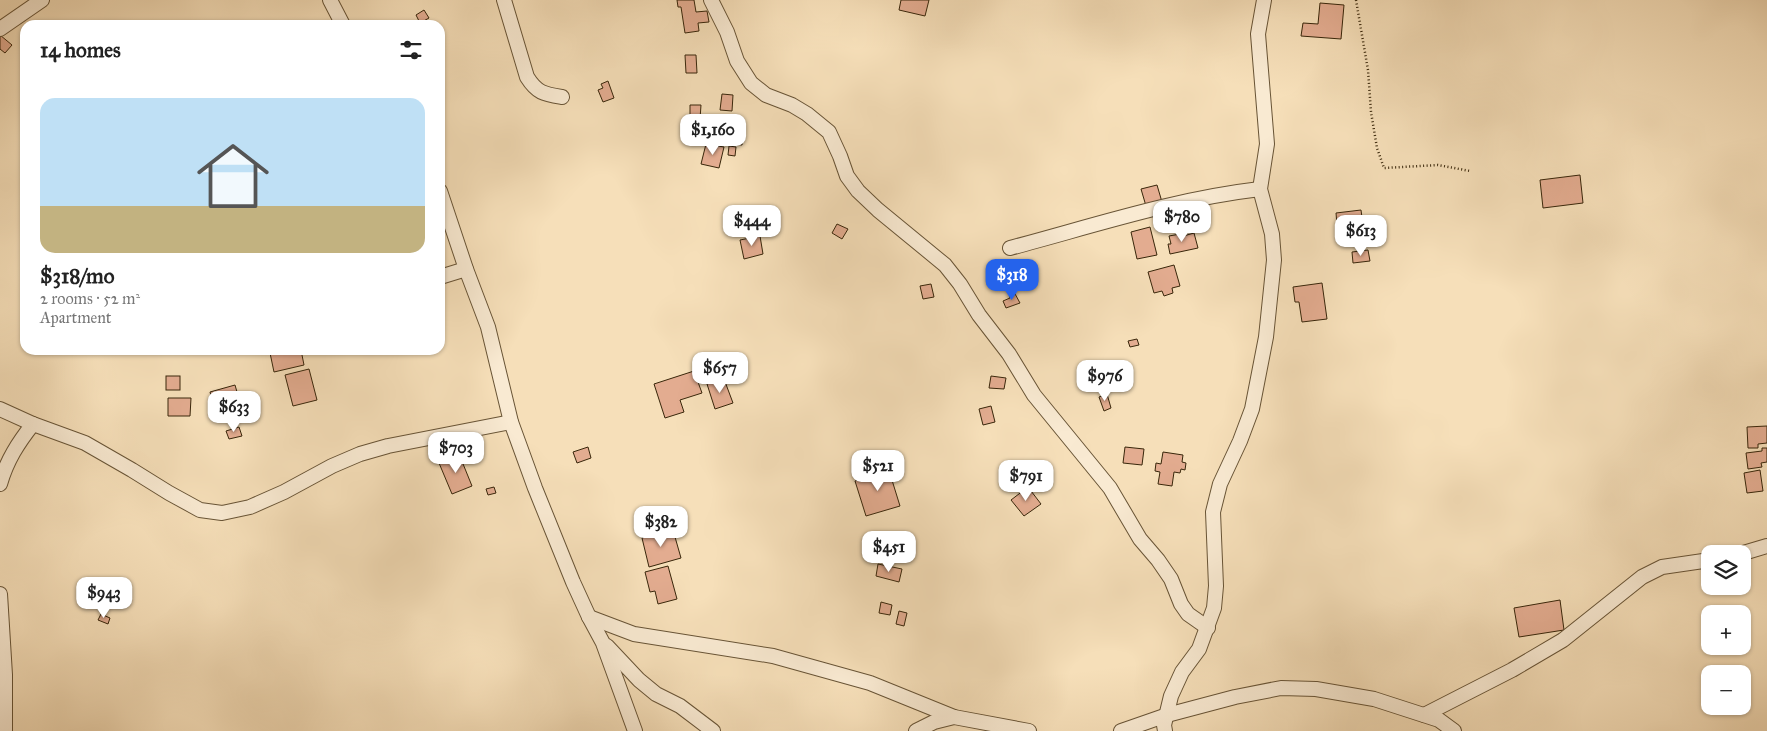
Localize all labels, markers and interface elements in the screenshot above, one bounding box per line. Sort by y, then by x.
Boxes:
icon: filters [397,36,425,64]
text: 14 homes [40,37,121,63]
pin: $1,160 [672,114,754,156]
text: $1,160 [691,120,735,139]
icon: home [188,131,278,221]
pin: $780 [1152,200,1212,243]
pin: $444 [722,204,782,247]
text: $780 [1164,207,1200,226]
text: $444 [734,211,770,230]
pin: $613 [1331,214,1391,257]
text: $613 [1346,221,1376,240]
pin: $318 [982,258,1042,301]
text: $318/mo [40,263,114,289]
text: $318 [997,265,1027,284]
text: 2 rooms · 52 m² [40,289,140,308]
text: Apartment [40,308,112,327]
pin: $657 [690,352,750,394]
text: $657 [703,358,737,377]
pin: $976 [1075,360,1135,402]
text: $976 [1088,366,1122,385]
pin: $633 [204,390,264,433]
text: $633 [219,397,249,416]
pin: $703 [426,432,486,474]
text: $703 [439,438,473,457]
pin: $521 [848,450,908,492]
text: $521 [862,456,894,475]
pin: $791 [996,460,1056,502]
text: $791 [1010,466,1042,485]
pin: $382 [631,506,691,548]
text: $382 [645,512,677,531]
pin: $451 [859,530,919,573]
text: $451 [873,537,905,556]
map controls [1701,545,1751,715]
button: layers [1701,545,1751,595]
pin: $943 [74,576,134,619]
text: $943 [87,583,121,602]
button: + [1701,605,1751,655]
button: − [1701,665,1751,715]

